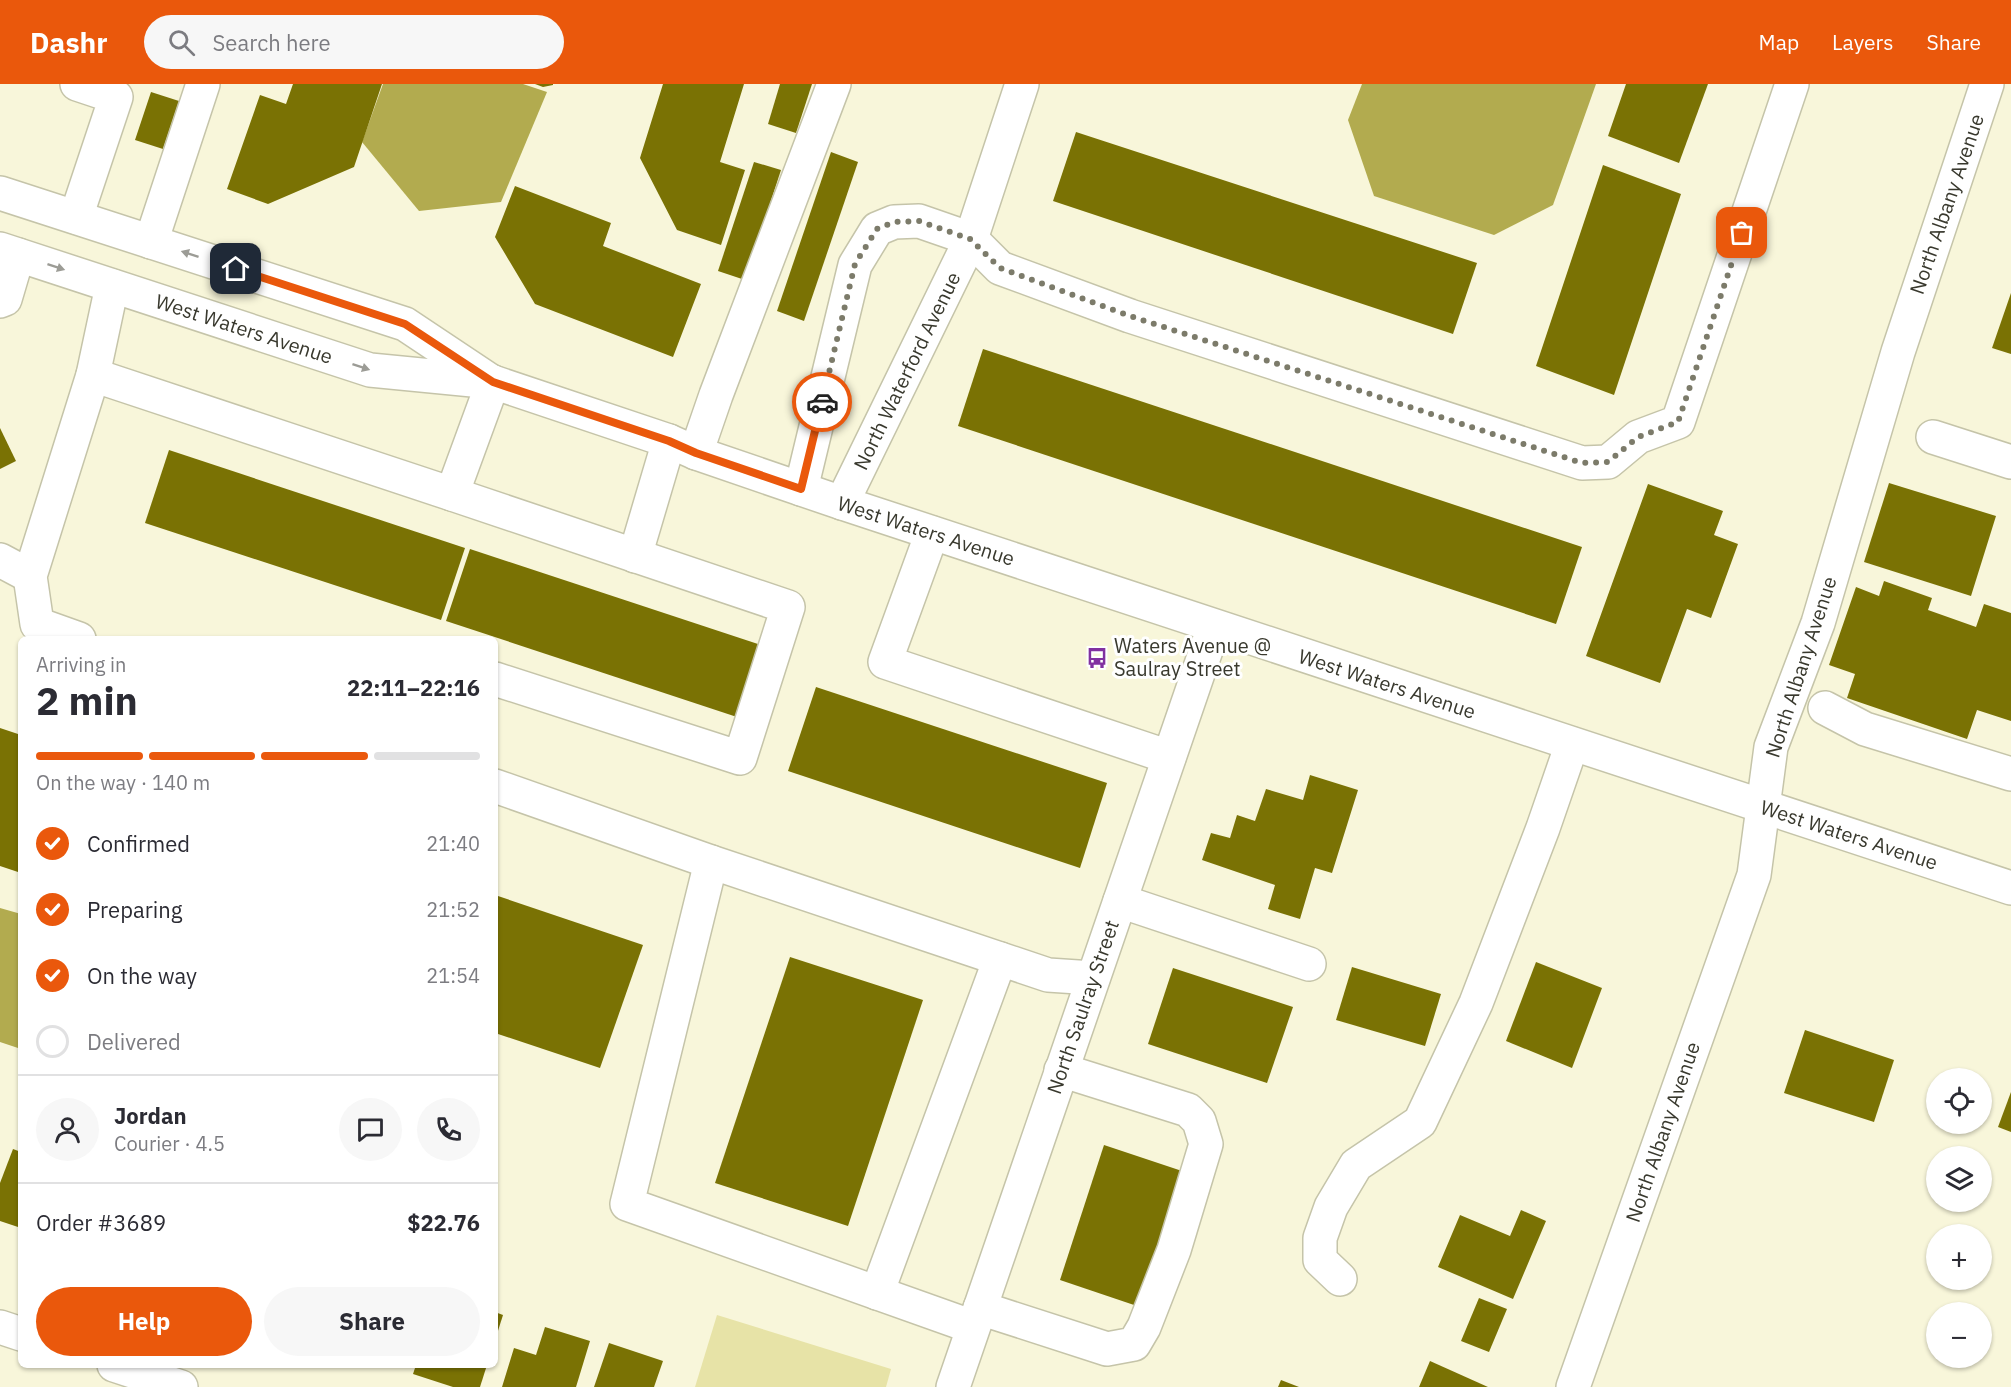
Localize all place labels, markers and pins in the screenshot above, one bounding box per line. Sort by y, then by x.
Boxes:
pin [1716,207,1767,258]
pin [210,243,261,294]
place label: Waters Avenue @ Saulray Street [1114,632,1271,682]
bus stop icon: Waters Avenue @ Saulray Street [1085,646,1109,670]

